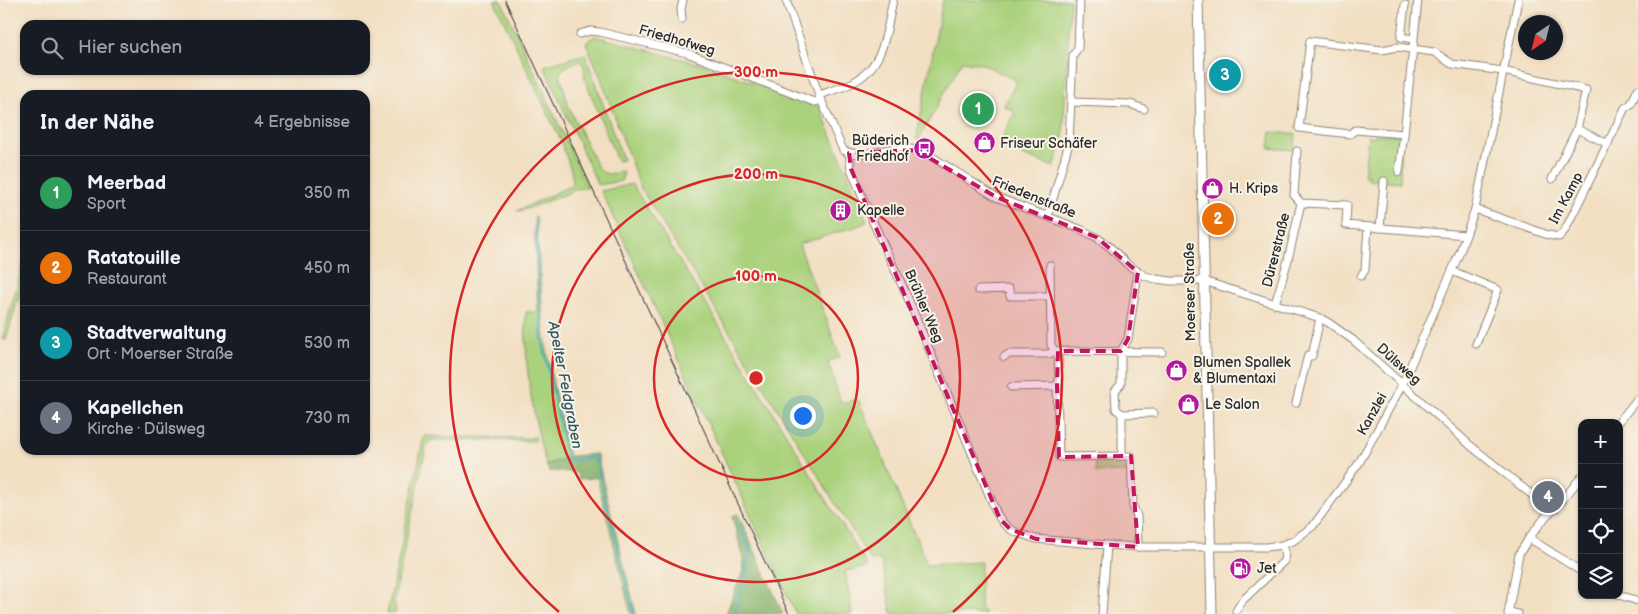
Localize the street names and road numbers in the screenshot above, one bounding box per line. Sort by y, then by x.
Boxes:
street label: Friedhofweg [637,21,717,59]
street label: Im Kamp [1545,169,1587,227]
street label: Friedenstraße [989,172,1079,222]
street label: Dürerstraße [1259,211,1293,289]
street label: Moerser Straße [1181,242,1199,342]
street label: Brühler Weg [901,267,947,345]
street label: Dülsweg [1373,340,1425,388]
street label: Kanzlei [1353,390,1391,438]

